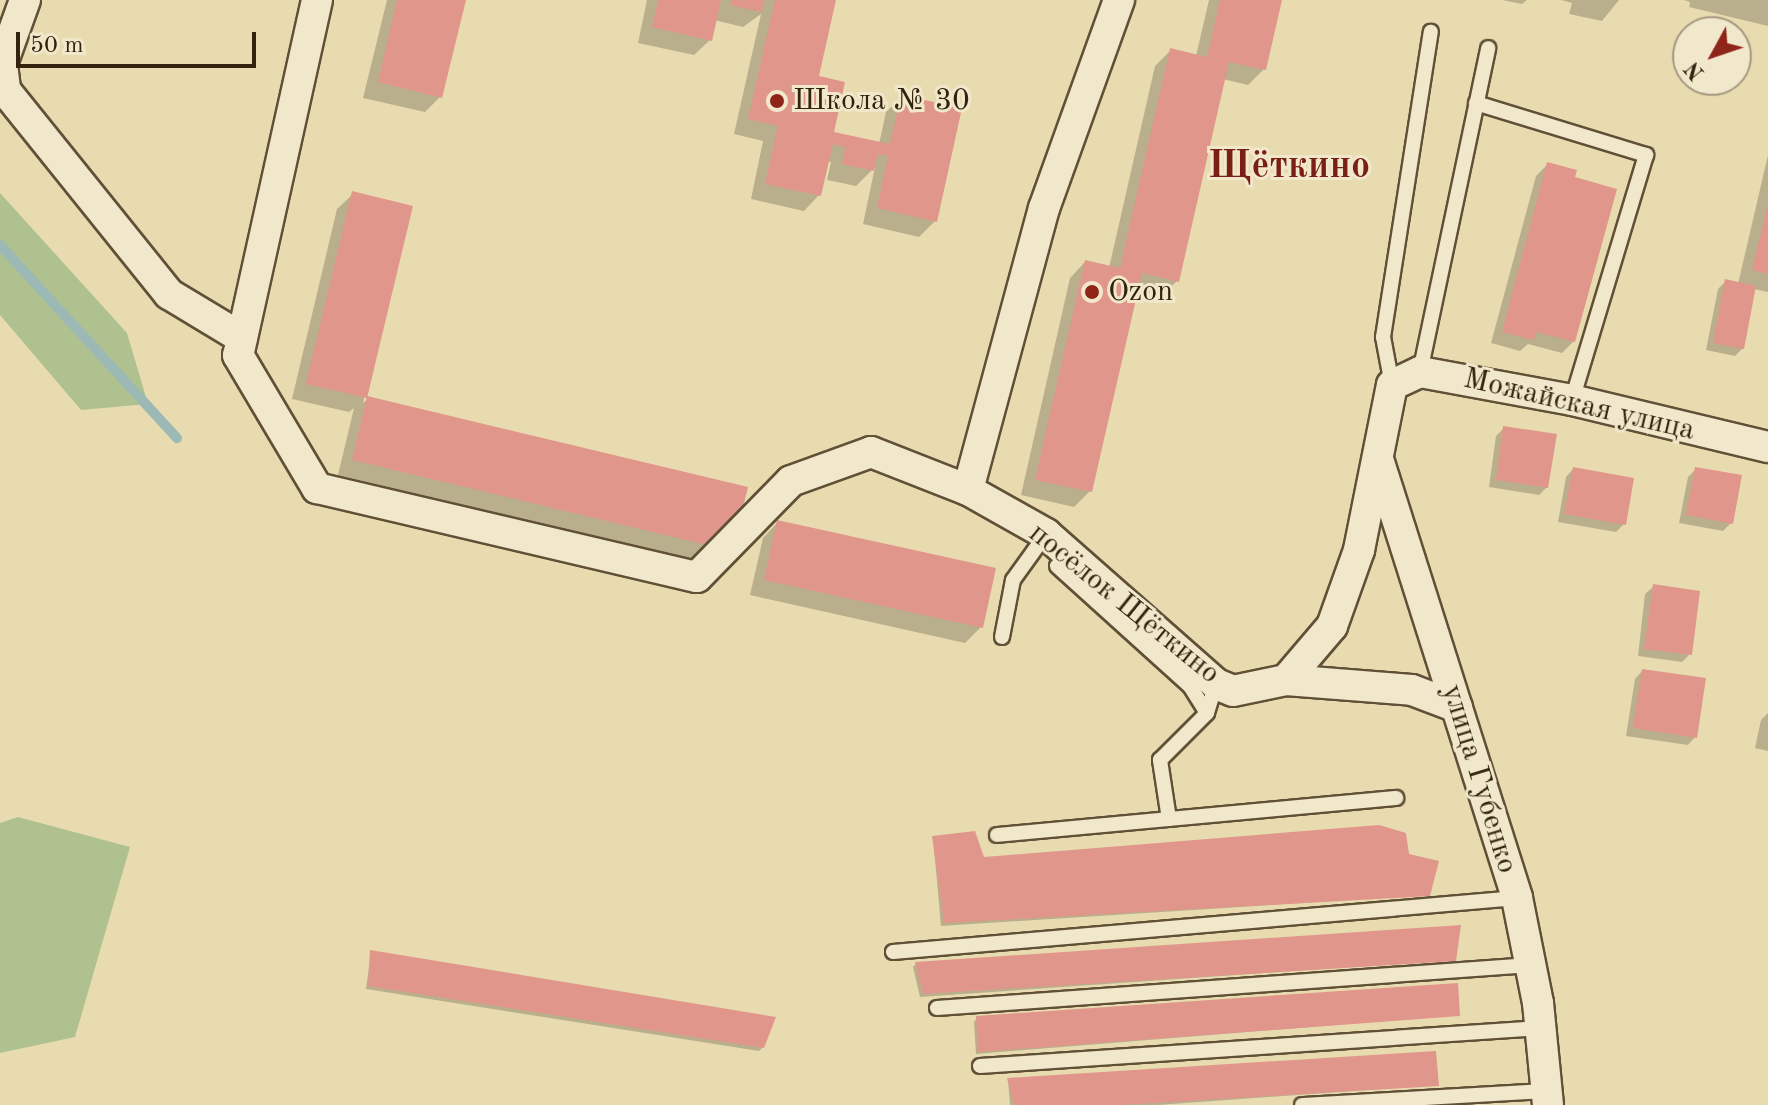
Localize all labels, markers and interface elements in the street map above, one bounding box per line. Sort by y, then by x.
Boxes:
scale bar [20,16,260,66]
north arrow [1672,16,1752,96]
text: 50 m [30,34,84,58]
text: N [1681,57,1709,84]
place label: Школа № 30 [793,83,970,119]
marker: Школа № 30 [768,92,786,110]
district label: Щёткино [1208,145,1370,191]
place label: Ozon [1108,274,1173,310]
marker: Ozon [1083,283,1101,301]
street label: Можайская улица [1460,361,1698,449]
street label: посёлок Щёткино [1021,516,1227,692]
street label: улица Губенко [1433,680,1525,878]

